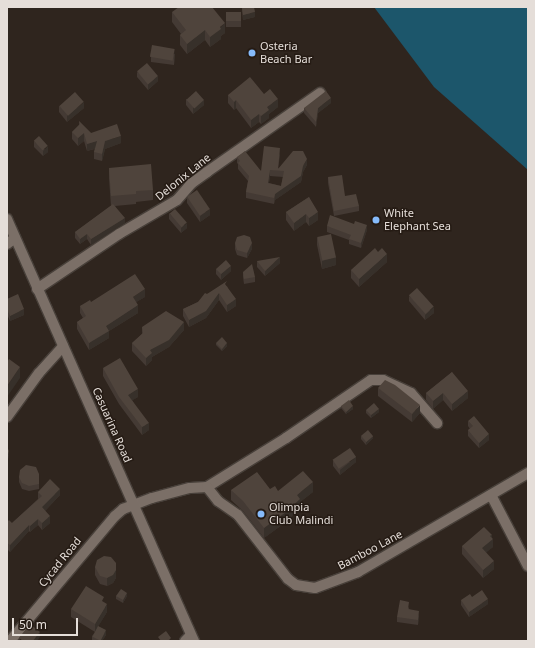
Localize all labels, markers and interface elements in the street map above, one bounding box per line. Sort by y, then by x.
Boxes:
place label: Osteria Beach Bar [260,40,312,66]
marker: Osteria Beach Bar [247,48,257,58]
street label: Delonix Lane [153,151,213,203]
place label: White Elephant Sea [384,207,451,233]
marker: White Elephant Sea [371,215,381,225]
street label: Casuarina Road [89,385,135,465]
place label: Olimpia Club Malindi [269,501,333,527]
marker: Olimpia Club Malindi [256,509,266,519]
street label: Bamboo Lane [335,527,405,573]
street label: Cycad Road [36,535,84,589]
scale bar [14,610,80,636]
text: 50 m [19,616,47,633]

